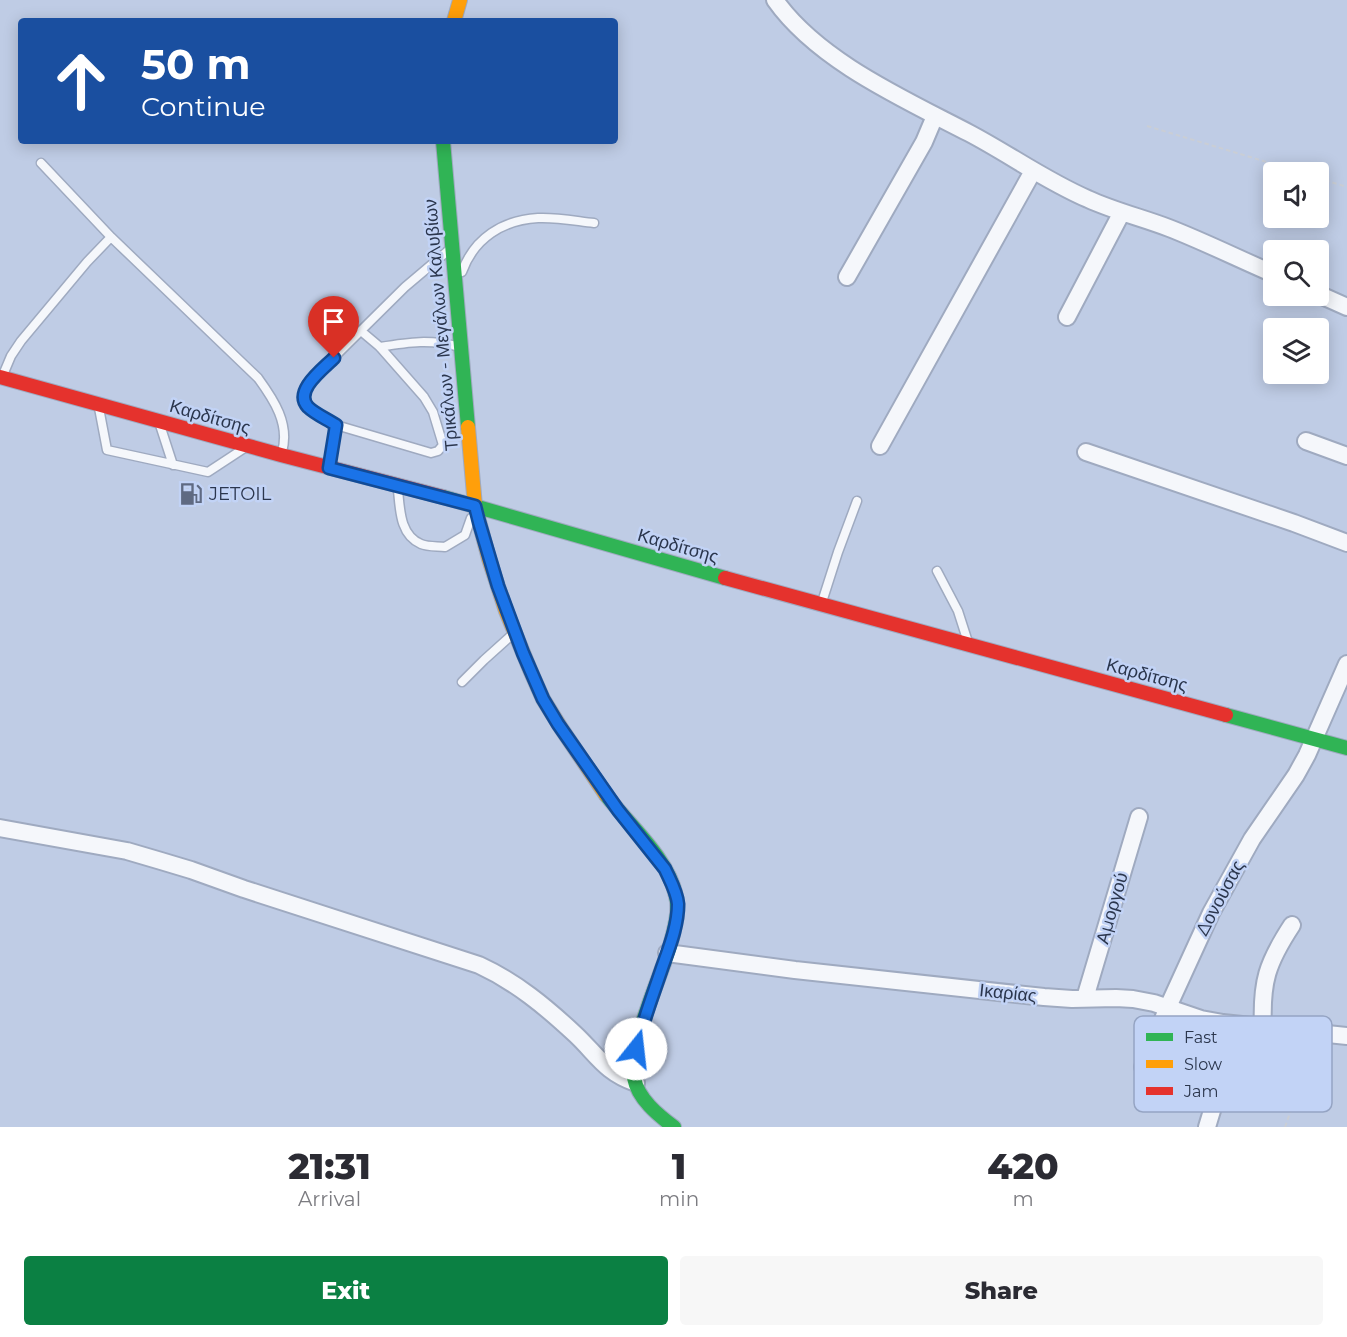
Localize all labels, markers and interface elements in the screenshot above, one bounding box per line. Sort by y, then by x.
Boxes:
text: 50 m [141,38,250,90]
icon: ahead [42,42,120,120]
text: Continue [141,90,266,123]
map controls [1263,162,1329,384]
button: sound [1263,162,1329,228]
street label: Τρικάλων - Μεγάλων Καλυβίων [419,198,463,452]
button: search [1263,240,1329,306]
pin [308,296,359,358]
icon: arrive [317,305,350,338]
button: layers [1263,318,1329,384]
street label: Καρδίτσης [167,395,253,439]
fuel station icon: JETOIL [178,481,204,507]
place label: JETOIL [208,483,272,505]
street label: Καρδίτσης [635,524,721,568]
street label: Καρδίτσης [1104,654,1190,696]
street label: Δονούσας [1191,856,1249,939]
street label: Αμοργού [1091,870,1133,946]
street label: Ικαρίας [978,979,1038,1007]
legend [1134,1016,1332,1112]
position arrow [604,1017,668,1081]
text: Fast [1184,1028,1218,1047]
text: Slow [1184,1055,1222,1074]
text: Jam [1183,1082,1218,1101]
text: 21:31 [288,1144,371,1188]
text: 1 [672,1144,686,1188]
text: 420 [987,1144,1059,1188]
text: Arrival [298,1187,361,1211]
text: min [659,1187,699,1211]
text: m [1012,1187,1034,1211]
button: Exit [24,1256,668,1325]
button: Share [680,1256,1323,1325]

